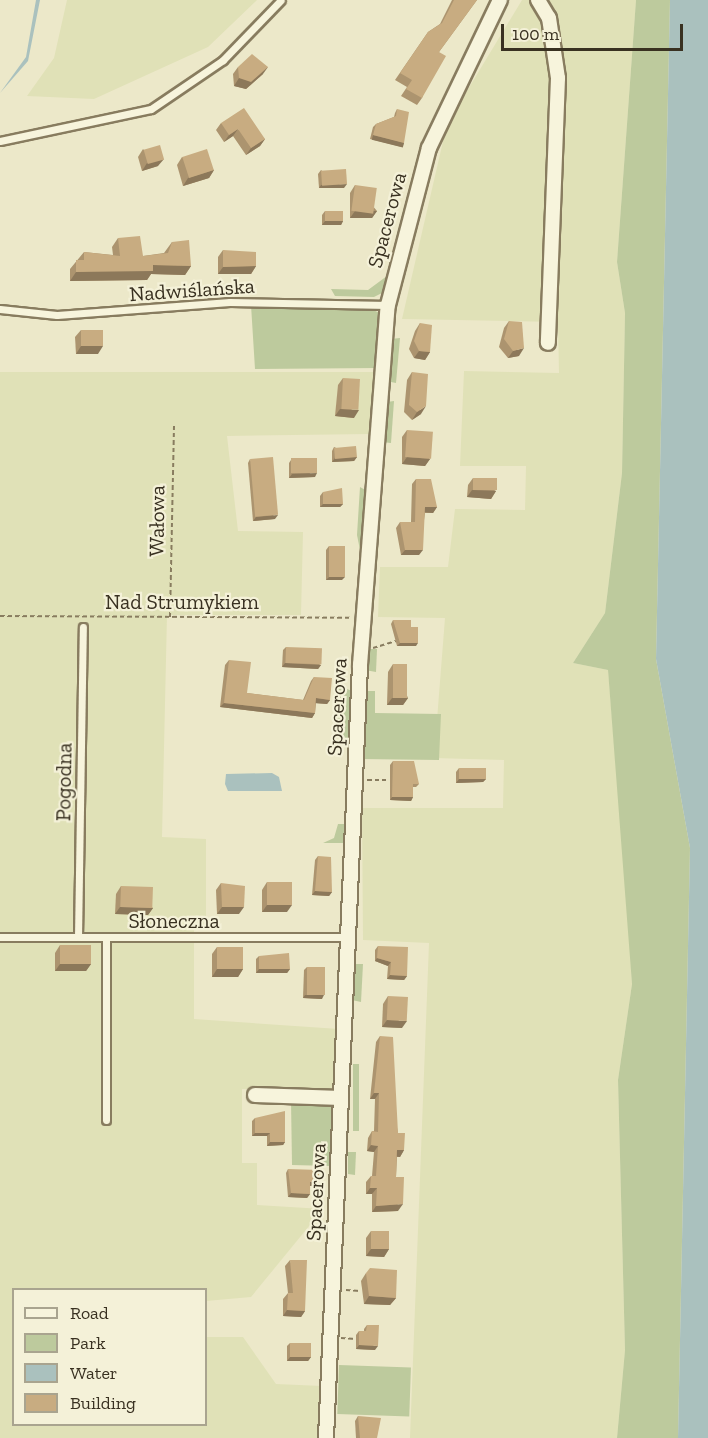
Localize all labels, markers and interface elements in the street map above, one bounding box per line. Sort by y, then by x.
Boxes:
scale bar [504,12,686,50]
text: 100 m [512,23,559,45]
street label: Spacerowa [362,169,412,271]
street label: Nadwiślańska [128,273,256,307]
street label: Wałowa [144,485,170,557]
street label: Nad Strumykiem [105,589,259,615]
street label: Spacerowa [322,657,352,757]
street label: Pogodna [51,743,77,821]
street label: Słoneczna [128,908,220,934]
street label: Spacerowa [301,1142,331,1242]
legend [12,1288,207,1426]
text: Road [70,1302,109,1324]
text: Park [70,1332,106,1354]
text: Water [70,1362,117,1384]
text: Building [70,1392,136,1414]

